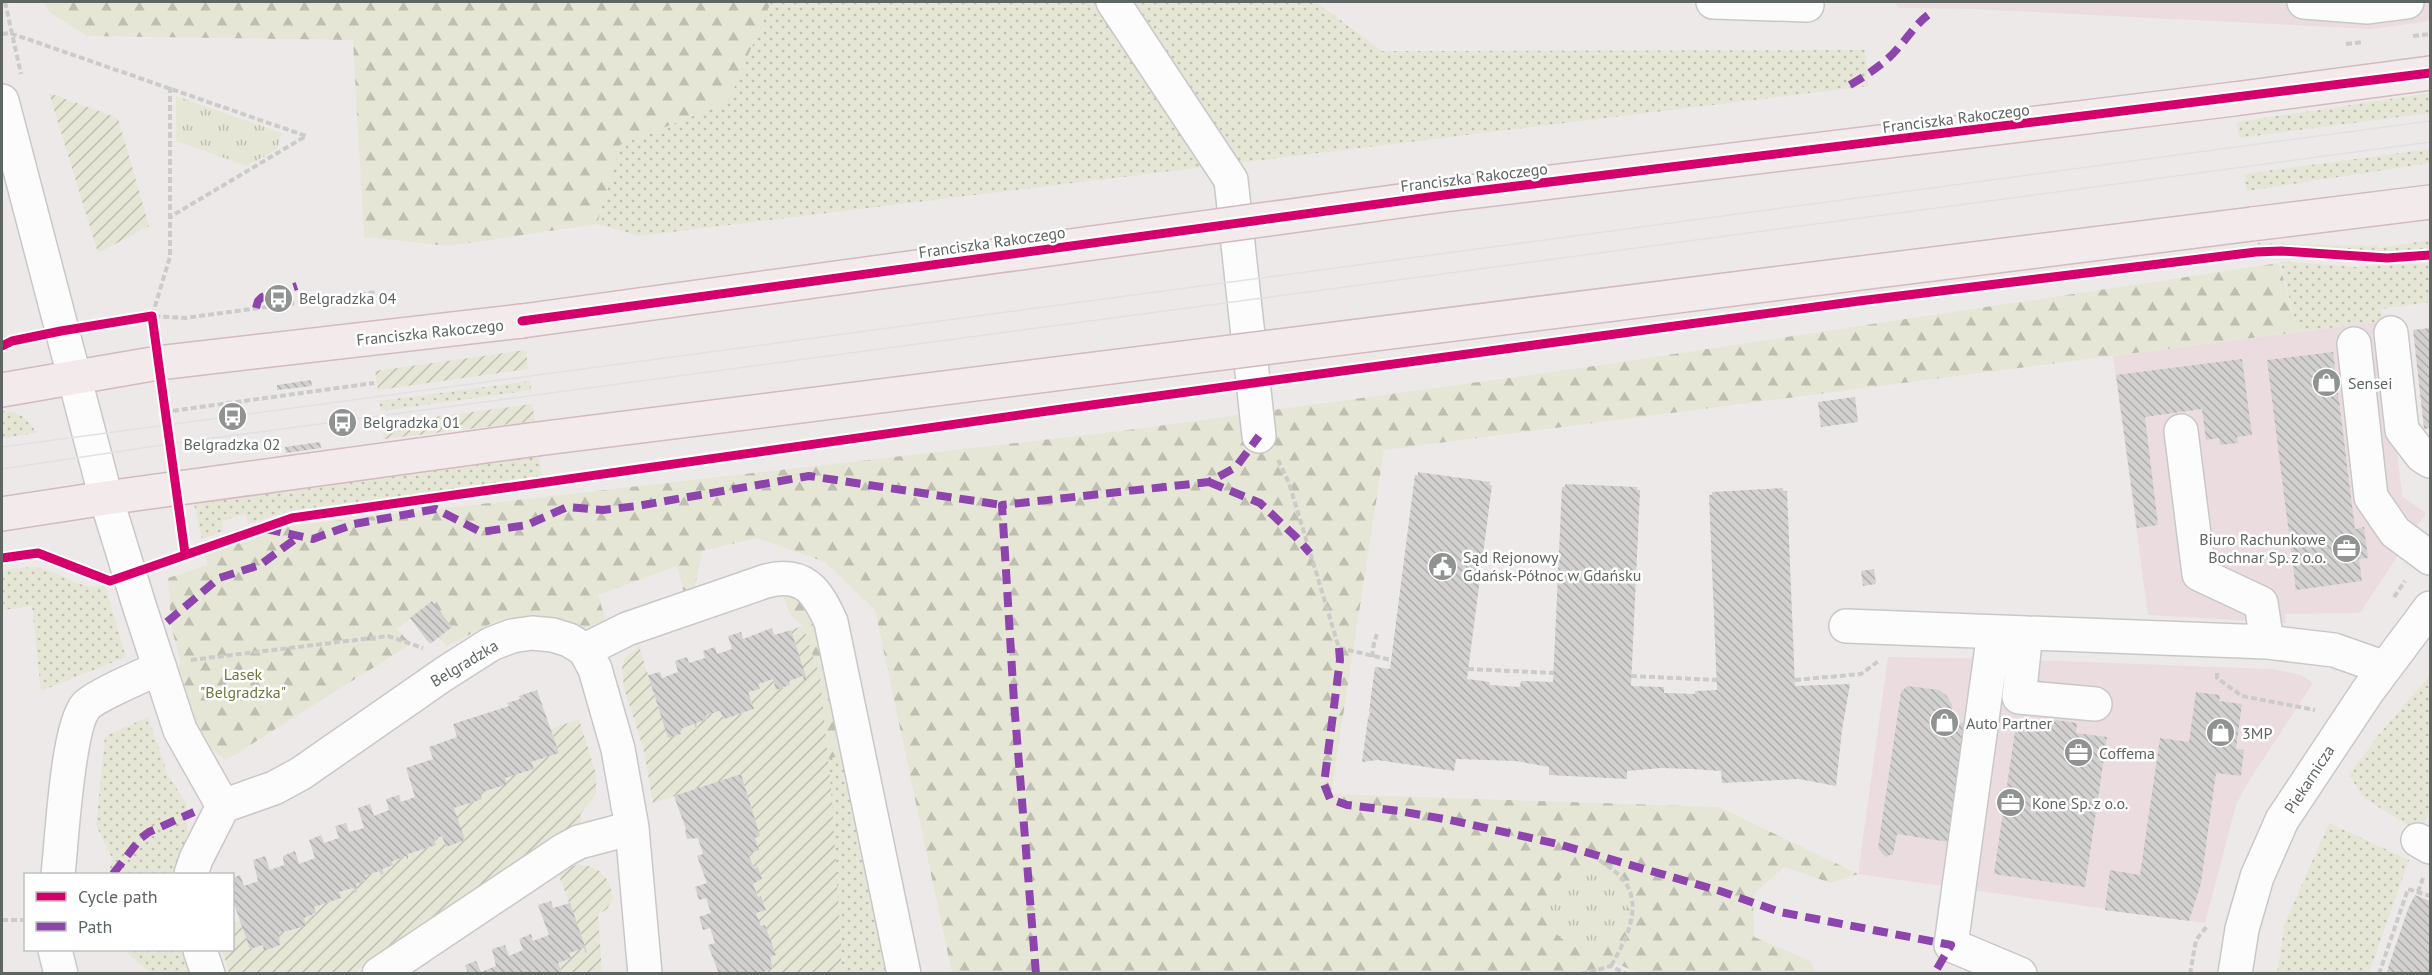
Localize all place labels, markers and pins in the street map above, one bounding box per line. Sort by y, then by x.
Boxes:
bus stop icon: Belgradzka 04 [262,282,294,314]
place label: Belgradzka 04 [299,288,396,308]
shop icon: Sensei [2311,367,2343,399]
place label: Sensei [2348,373,2393,393]
bus stop icon: Belgradzka 02 [216,400,248,432]
bus stop icon: Belgradzka 01 [326,406,358,438]
place label: Belgradzka 01 [363,412,460,432]
place label: Belgradzka 02 [183,434,281,454]
place label: Biuro Rachunkowe Bochnar Sp. z o.o. [2199,529,2326,567]
office icon: Biuro Rachunkowe Bochnar Sp. z o.o. [2331,532,2363,564]
place label: Sąd Rejonowy Gdańsk-Północ w Gdańsku [1463,547,1641,585]
public building icon: Sąd Rejonowy Gdańsk-Północ w Gdańsku [1426,550,1458,582]
shop icon: Auto Partner [1929,707,1961,739]
place label: Auto Partner [1966,713,2053,733]
shop icon: 3MP [2205,717,2237,749]
place label: 3MP [2242,723,2272,743]
office icon: Coffema [2062,737,2094,769]
place label: Coffema [2099,743,2155,763]
office icon: Kone Sp. z o.o. [1995,787,2027,819]
place label: Kone Sp. z o.o. [2032,793,2128,813]

